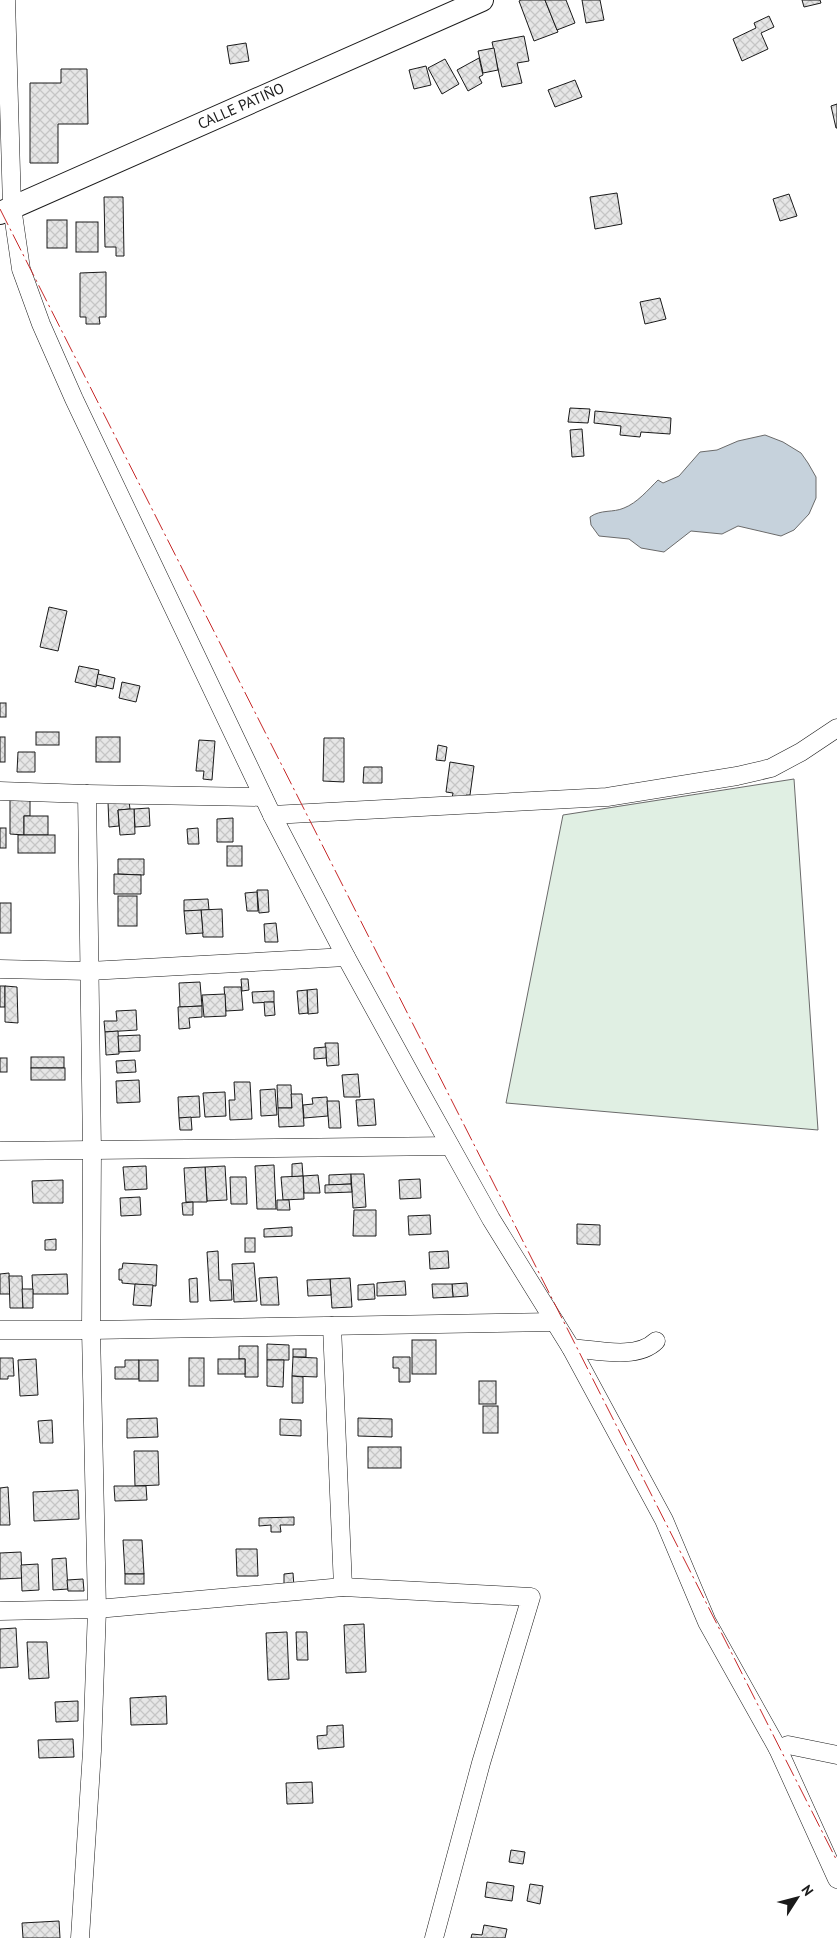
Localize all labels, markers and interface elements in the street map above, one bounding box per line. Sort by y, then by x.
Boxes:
street label: CALLE PATIÑO [195,78,287,133]
north arrow [772,1873,822,1923]
text: N [798,1881,818,1899]

